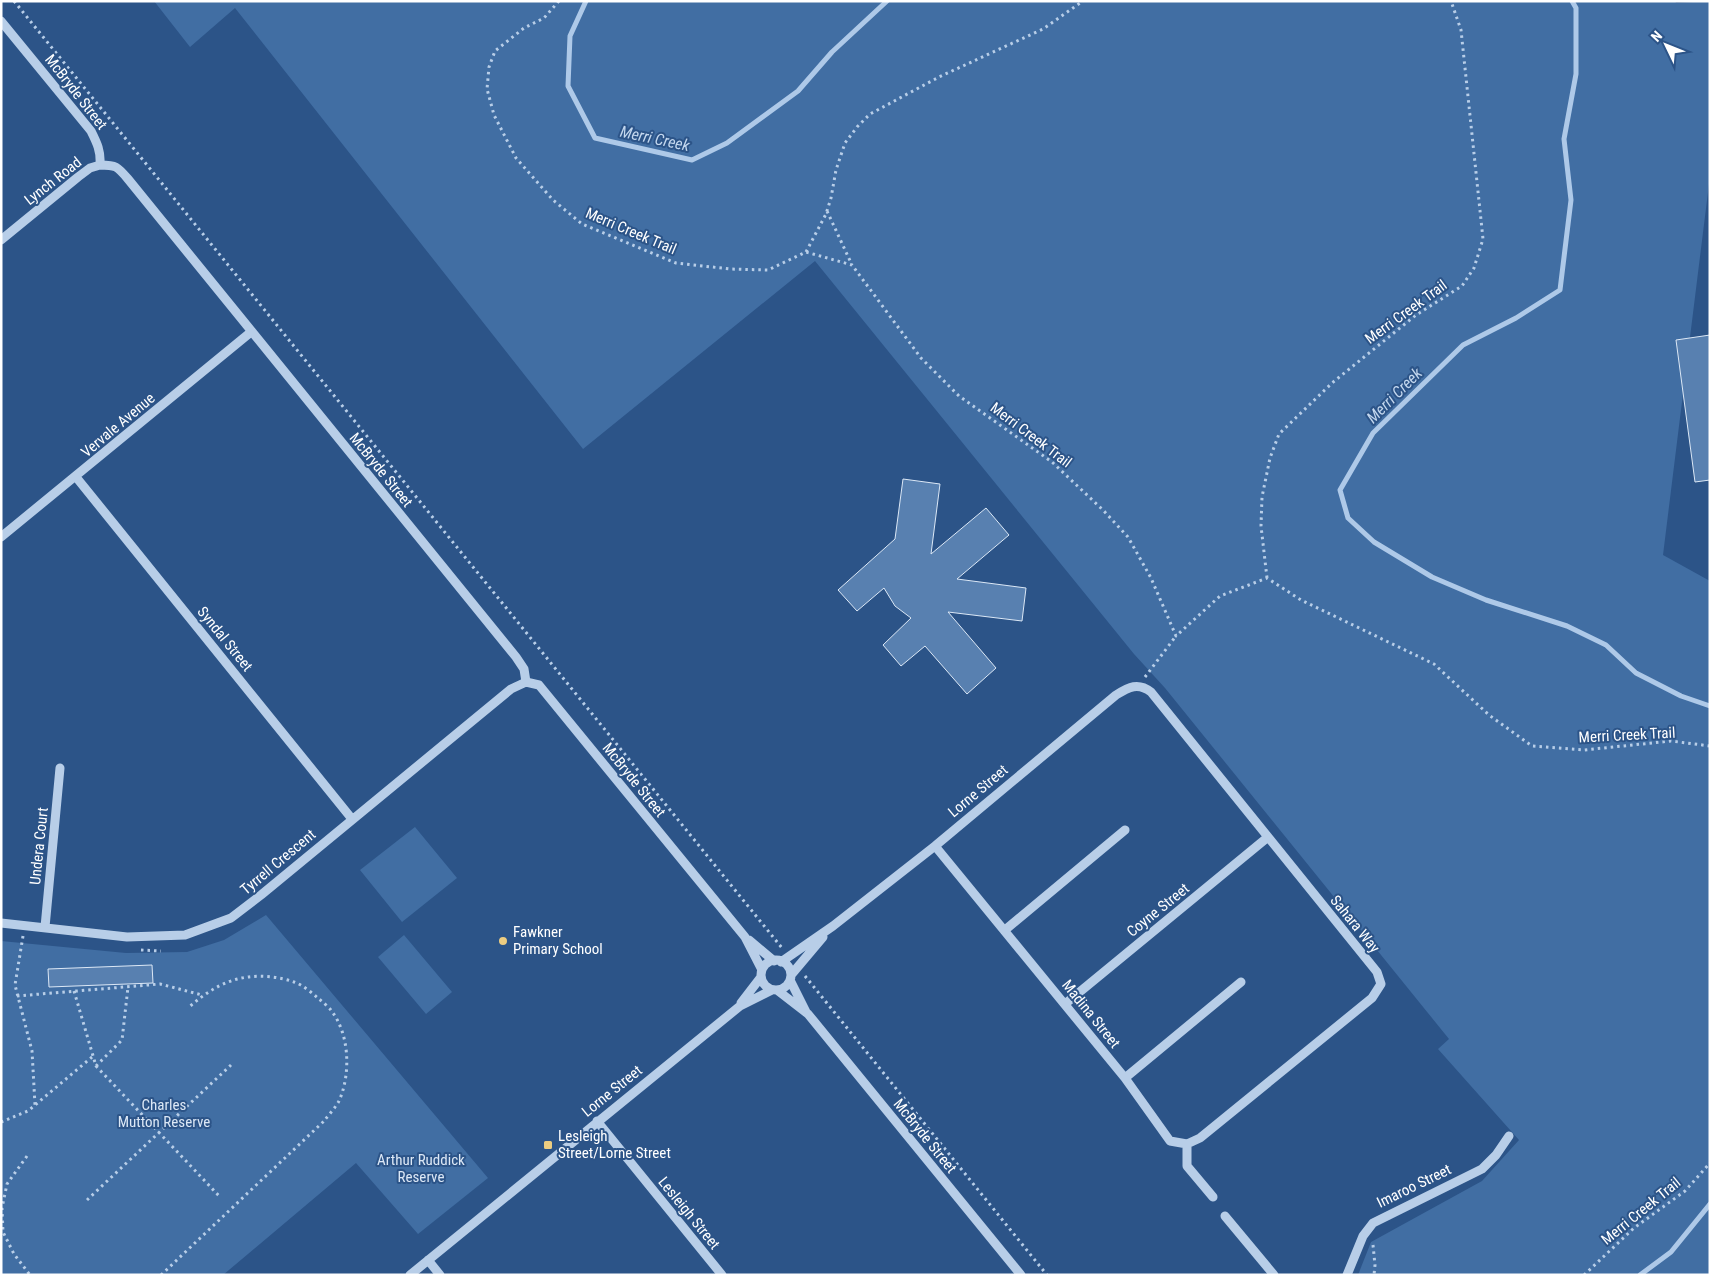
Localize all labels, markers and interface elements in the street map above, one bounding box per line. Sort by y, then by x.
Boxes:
north arrow [1641,20,1691,70]
text: N [1648,28,1665,45]
street label: McBryde Street [41,51,111,133]
water label: Merri Creek [618,122,692,155]
street label: Lynch Road [21,153,85,209]
street label: Merri Creek Trail [583,204,679,258]
street label: Merri Creek Trail [1362,276,1450,348]
water label: Merri Creek [1363,363,1427,427]
street label: Vervale Avenue [78,389,158,461]
street label: Merri Creek Trail [987,399,1075,471]
street label: McBryde Street [346,429,416,511]
street label: Syndal Street [193,603,257,675]
street label: Merri Creek Trail [1578,723,1676,747]
street label: McBryde Street [599,739,669,821]
street label: Lorne Street [945,761,1011,821]
street label: Undera Court [26,806,52,886]
street label: Tyrrell Crescent [237,825,319,899]
street label: Coyne Street [1123,879,1193,941]
street label: Sahara Way [1326,892,1384,956]
place label: Fawkner Primary School [513,923,603,958]
marker: Fawkner Primary School [497,935,509,947]
street label: Madina Street [1058,976,1124,1052]
street label: Lorne Street [578,1061,646,1121]
street label: McBryde Street [890,1095,960,1177]
park label: Charles Mutton Reserve [118,1096,210,1131]
place label: Lesleigh Street/Lorne Street [558,1127,671,1162]
marker: Lesleigh Street/Lorne Street [542,1139,554,1151]
park label: Arthur Ruddick Reserve [377,1151,465,1186]
street label: Imaroo Street [1374,1160,1454,1212]
street label: Lesleigh Street [654,1173,724,1253]
street label: Merri Creek Trail [1598,1174,1684,1248]

